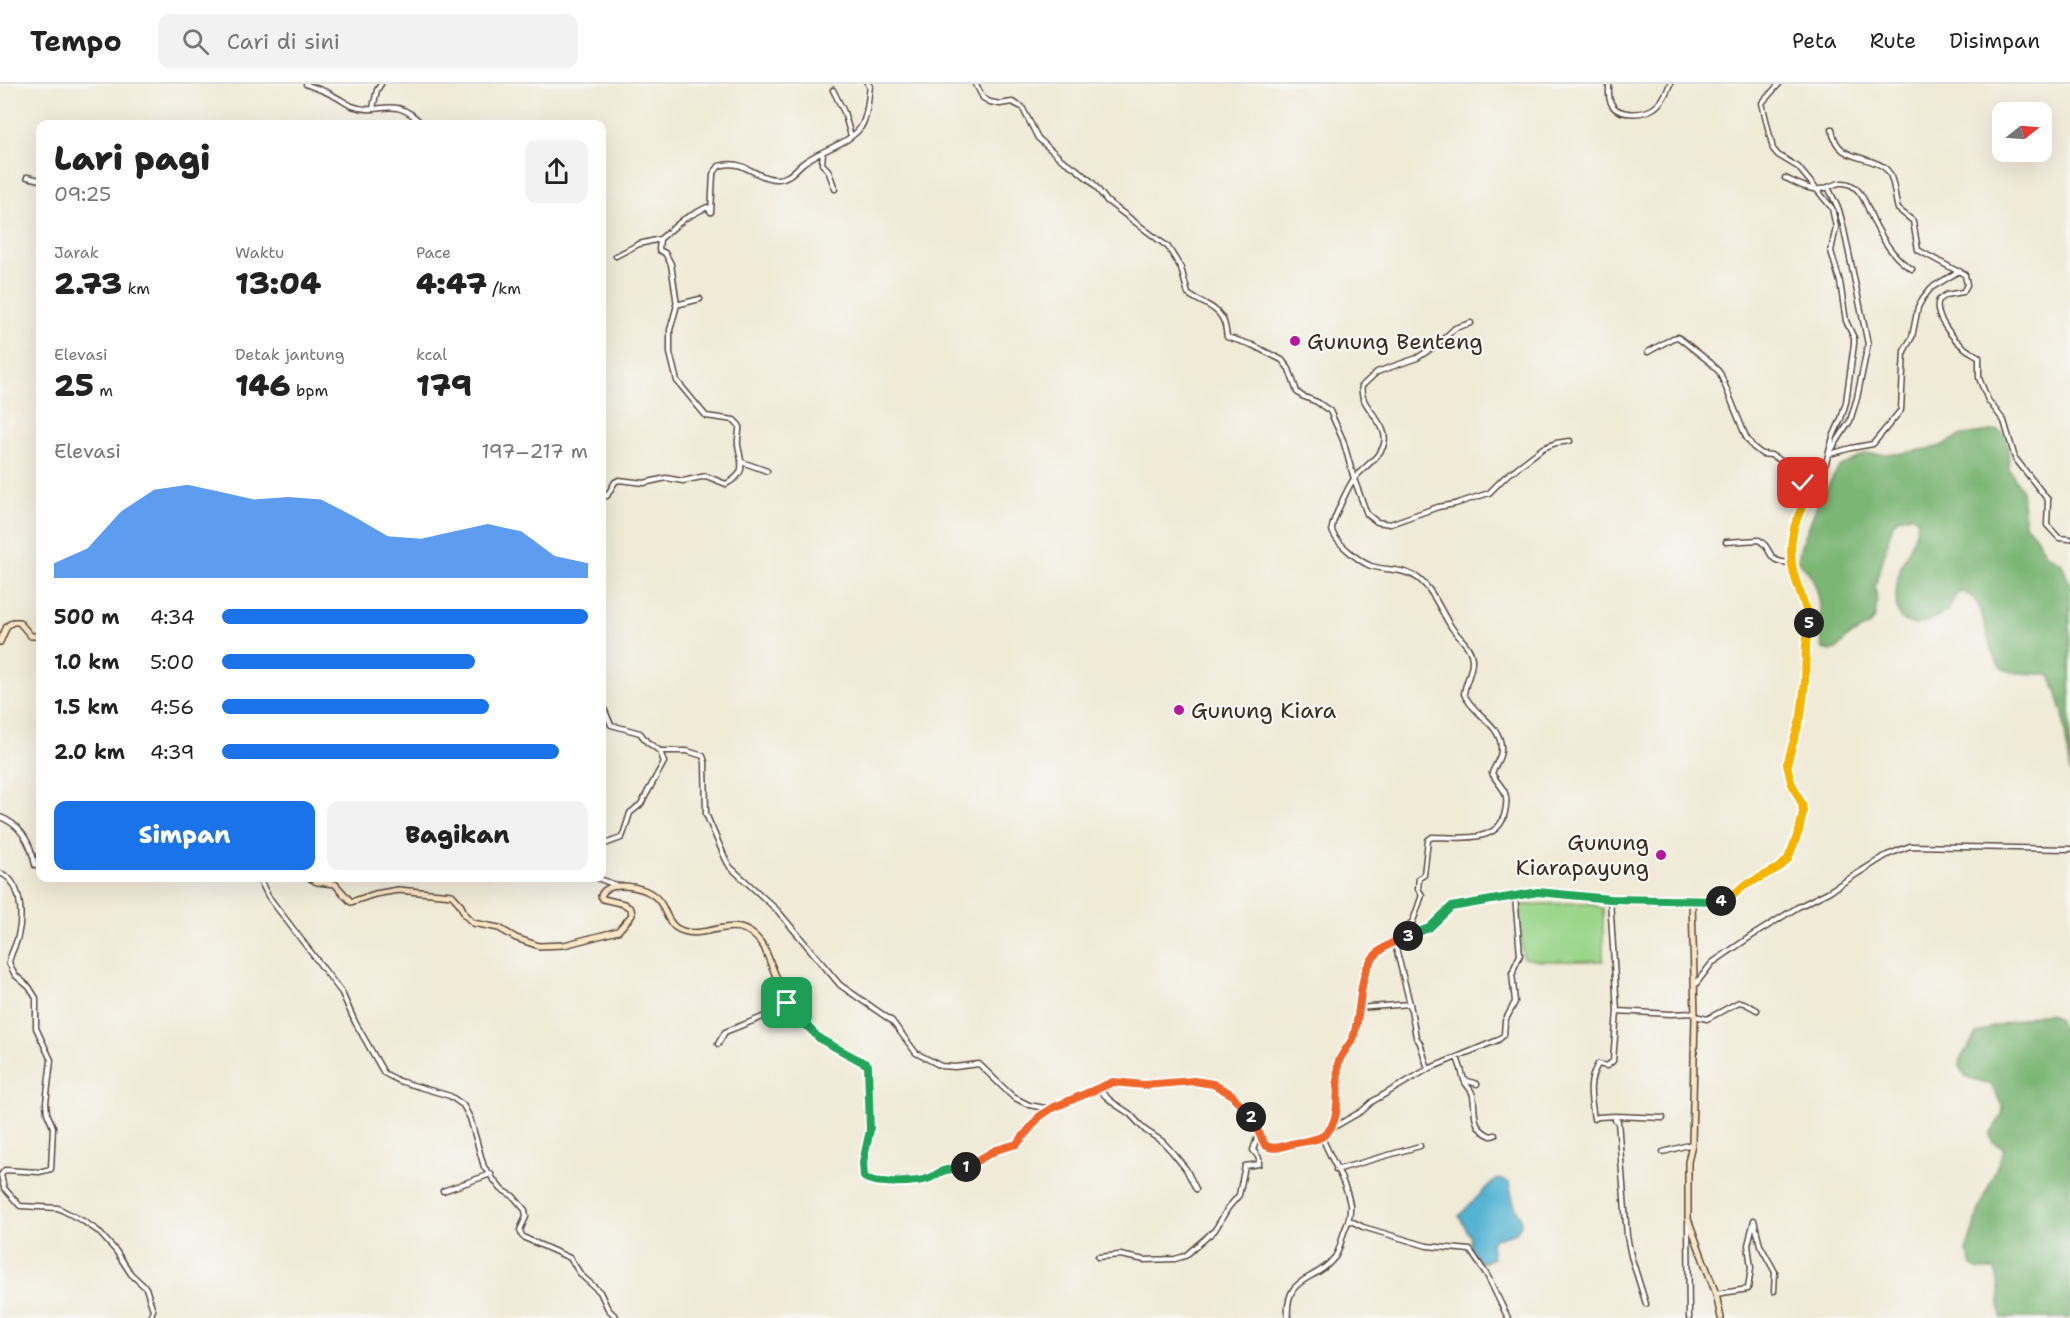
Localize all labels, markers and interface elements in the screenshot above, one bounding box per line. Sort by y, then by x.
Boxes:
search box [158,14,578,68]
text: Tempo [30,22,122,60]
icon: search [179,25,212,58]
text: Cari di sini [227,27,340,56]
text: Peta [1792,27,1837,55]
text: Rute [1870,27,1916,55]
text: Disimpan [1949,27,2040,55]
north arrow [1992,102,2052,162]
map controls [1992,102,2052,162]
text: Lari pagi [54,136,210,181]
button: share [525,140,588,203]
text: 09:25 [54,181,111,207]
text: Jarak [54,242,99,263]
text: Waktu [235,242,284,263]
text: Pace [416,242,451,263]
text: 2.73 [54,263,122,304]
text: 13:04 [235,263,321,304]
text: 4:47 [416,263,487,304]
text: km [122,278,150,299]
text: /km [487,278,521,299]
place label: Gunung Benteng [1307,327,1483,356]
marker: Gunung Benteng [1288,334,1302,348]
text: Elevasi [54,344,108,365]
text: Detak jantung [235,344,345,365]
text: kcal [416,344,447,365]
text: 25 [54,365,94,406]
text: 146 [235,365,291,406]
text: 179 [416,365,472,406]
text: m [94,380,113,401]
text: bpm [291,380,328,401]
text: Elevasi [54,438,121,464]
text: 197–217 m [481,438,588,464]
pin [1777,457,1828,508]
icon: check [1786,466,1819,499]
text: 500 m [54,604,120,630]
text: 4:34 [150,604,195,630]
pin: 5 [1794,608,1824,638]
text: 5 [1804,612,1814,633]
text: 1.0 km [54,649,119,675]
text: 5:00 [150,649,194,675]
text: 1.5 km [54,694,118,720]
text: 4:56 [150,694,194,720]
place label: Gunung Kiara [1191,696,1336,725]
marker: Gunung Kiara [1172,703,1186,717]
text: 2.0 km [54,739,125,765]
text: 4:39 [150,739,195,765]
button: Simpan [54,801,315,870]
button: Bagikan [327,801,588,870]
place label: Gunung Kiarapayung [1516,828,1649,882]
marker: Gunung Kiarapayung [1654,848,1668,862]
pin: 4 [1706,886,1736,916]
text: 4 [1715,890,1727,911]
pin: 3 [1393,921,1423,951]
text: 3 [1402,925,1414,946]
pin [761,977,812,1028]
icon: arrive [770,986,803,1019]
pin: 2 [1236,1102,1266,1132]
text: 2 [1245,1106,1257,1127]
pin: 1 [951,1152,981,1182]
text: 1 [962,1156,970,1177]

